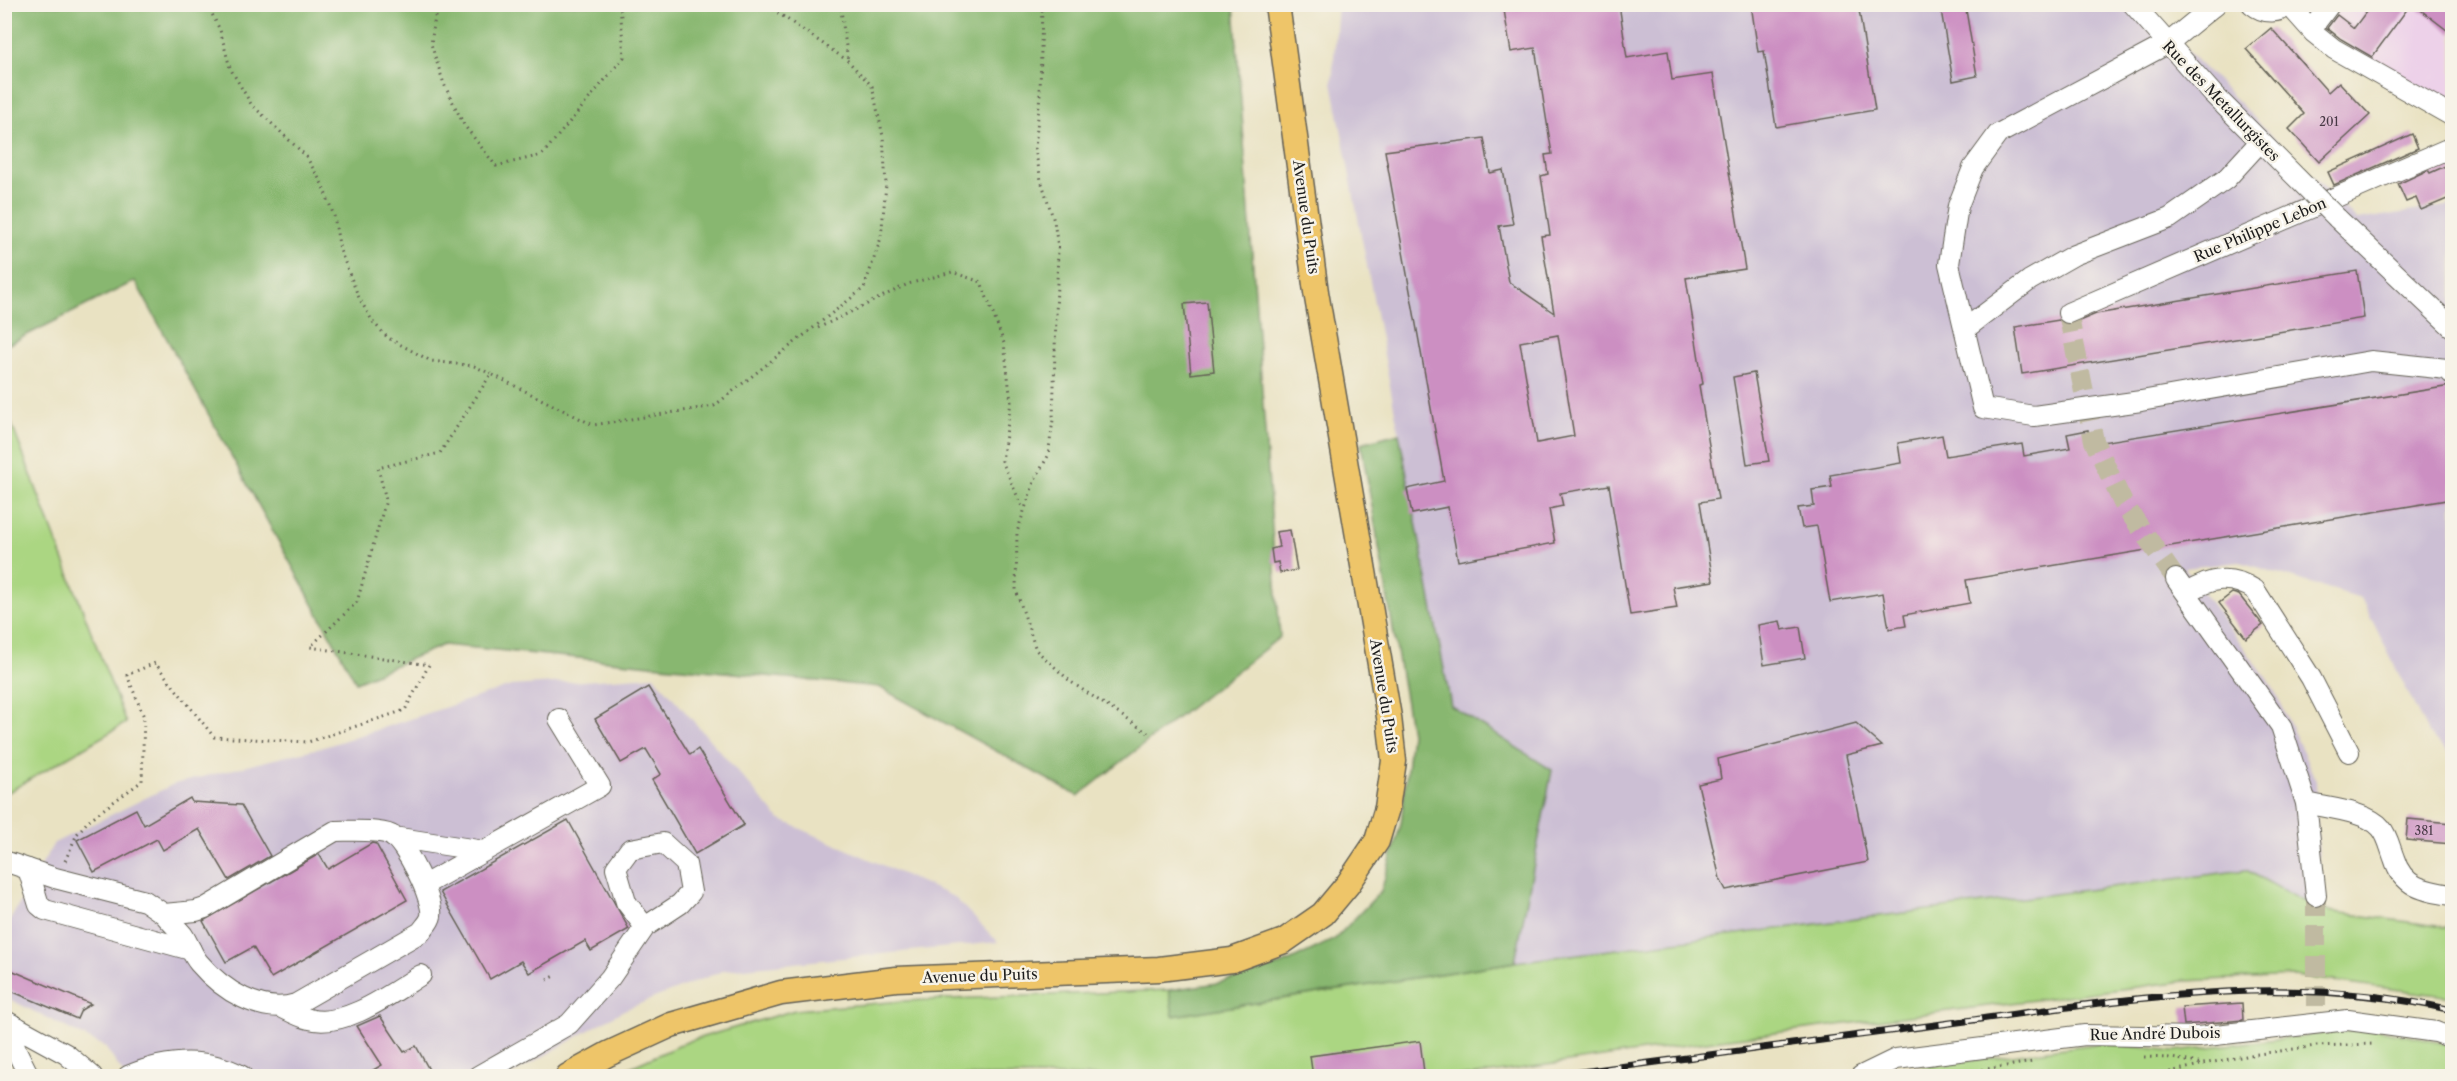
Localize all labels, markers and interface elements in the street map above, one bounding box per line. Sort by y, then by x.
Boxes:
street label: Rue des Metallurgistes [2159,36,2284,165]
house number: 201 [2319,114,2339,129]
street label: Avenue du Puits [1289,158,1324,275]
street label: Rue Philippe Lebon [2191,193,2330,266]
street label: Avenue du Puits [1366,637,1403,754]
house number: 381 [2415,823,2433,838]
street label: Avenue du Puits [921,964,1038,987]
street label: Rue André Dubois [2089,1023,2221,1044]

